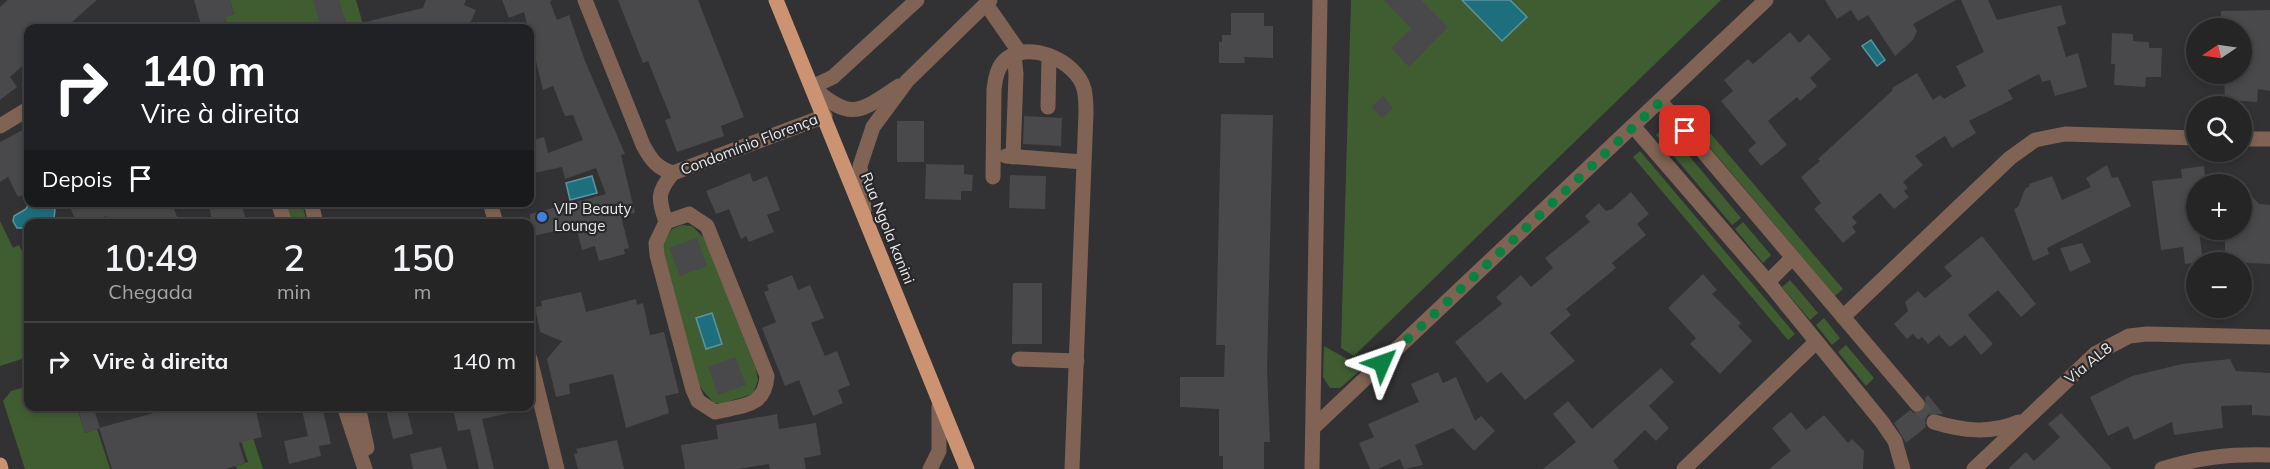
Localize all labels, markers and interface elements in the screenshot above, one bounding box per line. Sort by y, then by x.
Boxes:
north arrow [2186,18,2252,84]
map controls [2186,18,2252,318]
text: 140 m [141,44,266,97]
icon: right [42,48,120,126]
text: Vire à direita [141,96,300,130]
button: search [2186,96,2252,162]
pin [1659,105,1710,156]
street label: Condomínio Florença [678,109,820,179]
icon: arrive [1668,114,1701,147]
icon: arrive [124,162,157,195]
text: Depois [42,165,112,193]
street label: Rua Ngola kanini [857,169,919,287]
button: + [2186,174,2252,240]
place label: VIP Beauty Lounge [554,199,631,235]
marker: VIP Beauty Lounge [535,210,549,224]
text: 10:49 [103,235,198,280]
text: 2 [283,235,305,280]
text: 150 [390,235,455,280]
button: − [2186,252,2252,318]
text: Chegada [108,279,193,304]
text: min [277,279,311,304]
text: m [414,279,431,304]
position arrow [1350,331,1414,395]
street label: Via AL8 [2061,338,2115,388]
icon: right [42,345,75,378]
text: Vire à direita [93,347,228,375]
text: 140 m [451,347,516,375]

